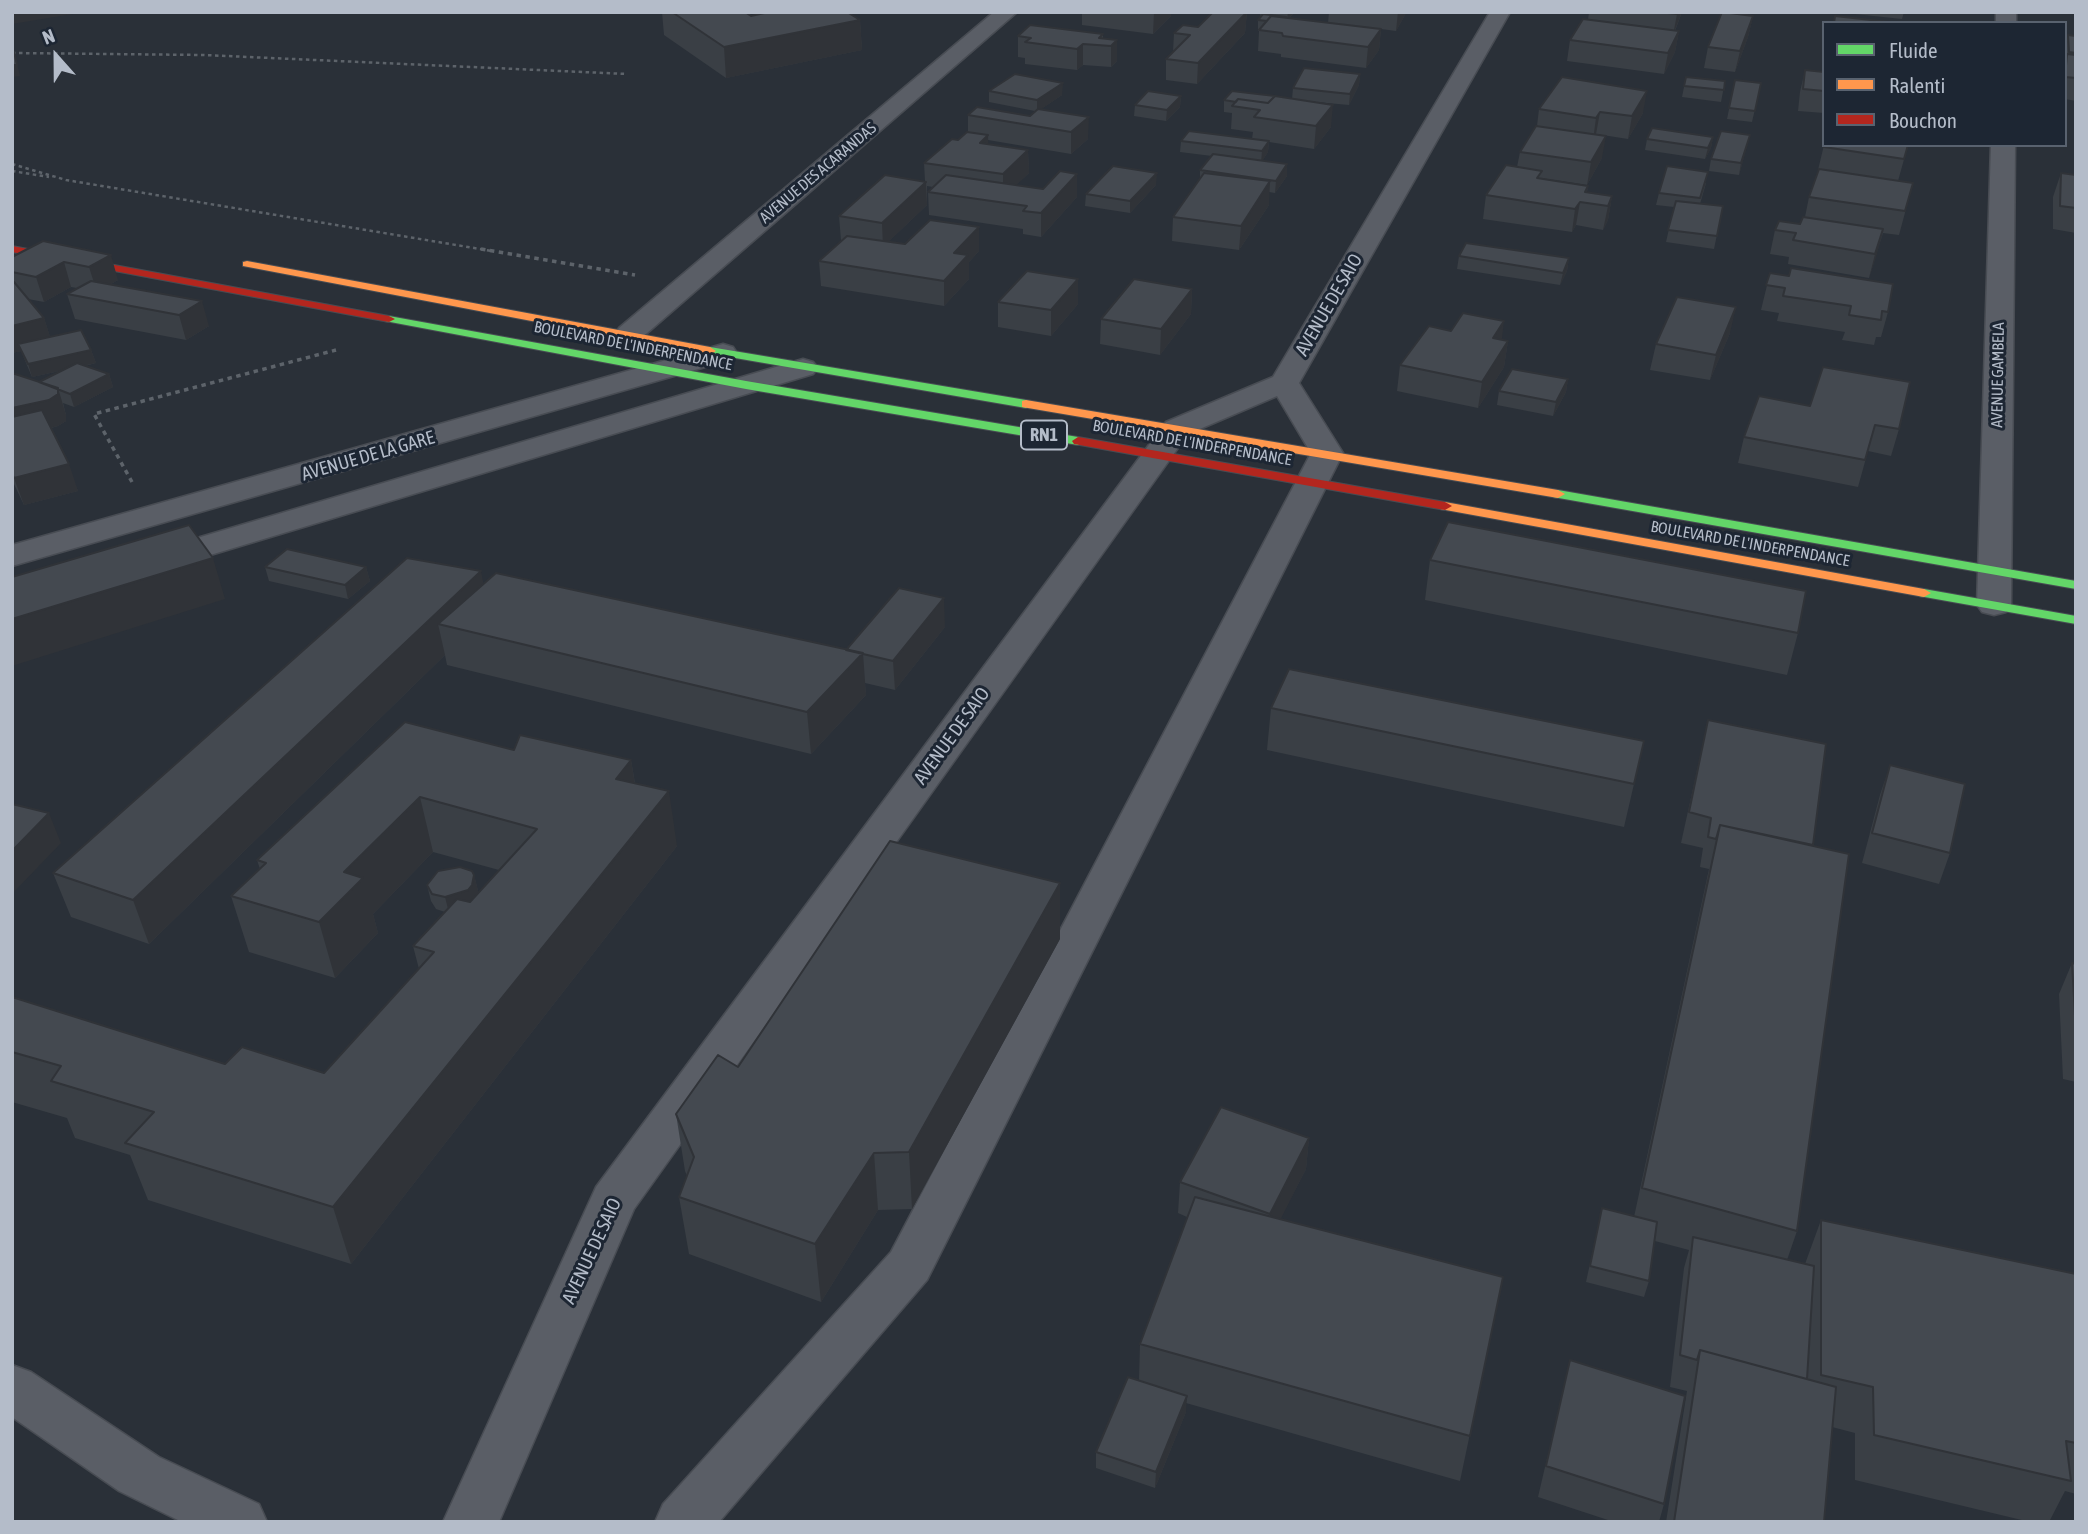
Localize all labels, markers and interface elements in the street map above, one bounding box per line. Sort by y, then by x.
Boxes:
north arrow [21,21,91,91]
legend [1822,21,2067,147]
text: N [39,24,58,49]
text: Fluide [1889,38,1938,62]
text: Ralenti [1889,73,1945,97]
text: Bouchon [1889,108,1957,132]
street label: AVENUE DES ACARANDAS [756,119,880,227]
street label: AVENUE DE SAIO [1291,250,1367,360]
street label: BOULEVARD DE L'INDERPENDANCE [532,317,734,375]
street label: AVENUE GAMBELA [1987,322,2009,428]
street label: BOULEVARD DE L'INDERPENDANCE [1091,416,1293,470]
road number: RN1 [1021,421,1067,450]
street label: AVENUE DE LA GARE [299,426,437,486]
street label: BOULEVARD DE L'INDERPENDANCE [1649,517,1851,571]
street label: AVENUE DE SAIO [909,683,995,789]
street label: AVENUE DE SAIO [558,1195,626,1307]

